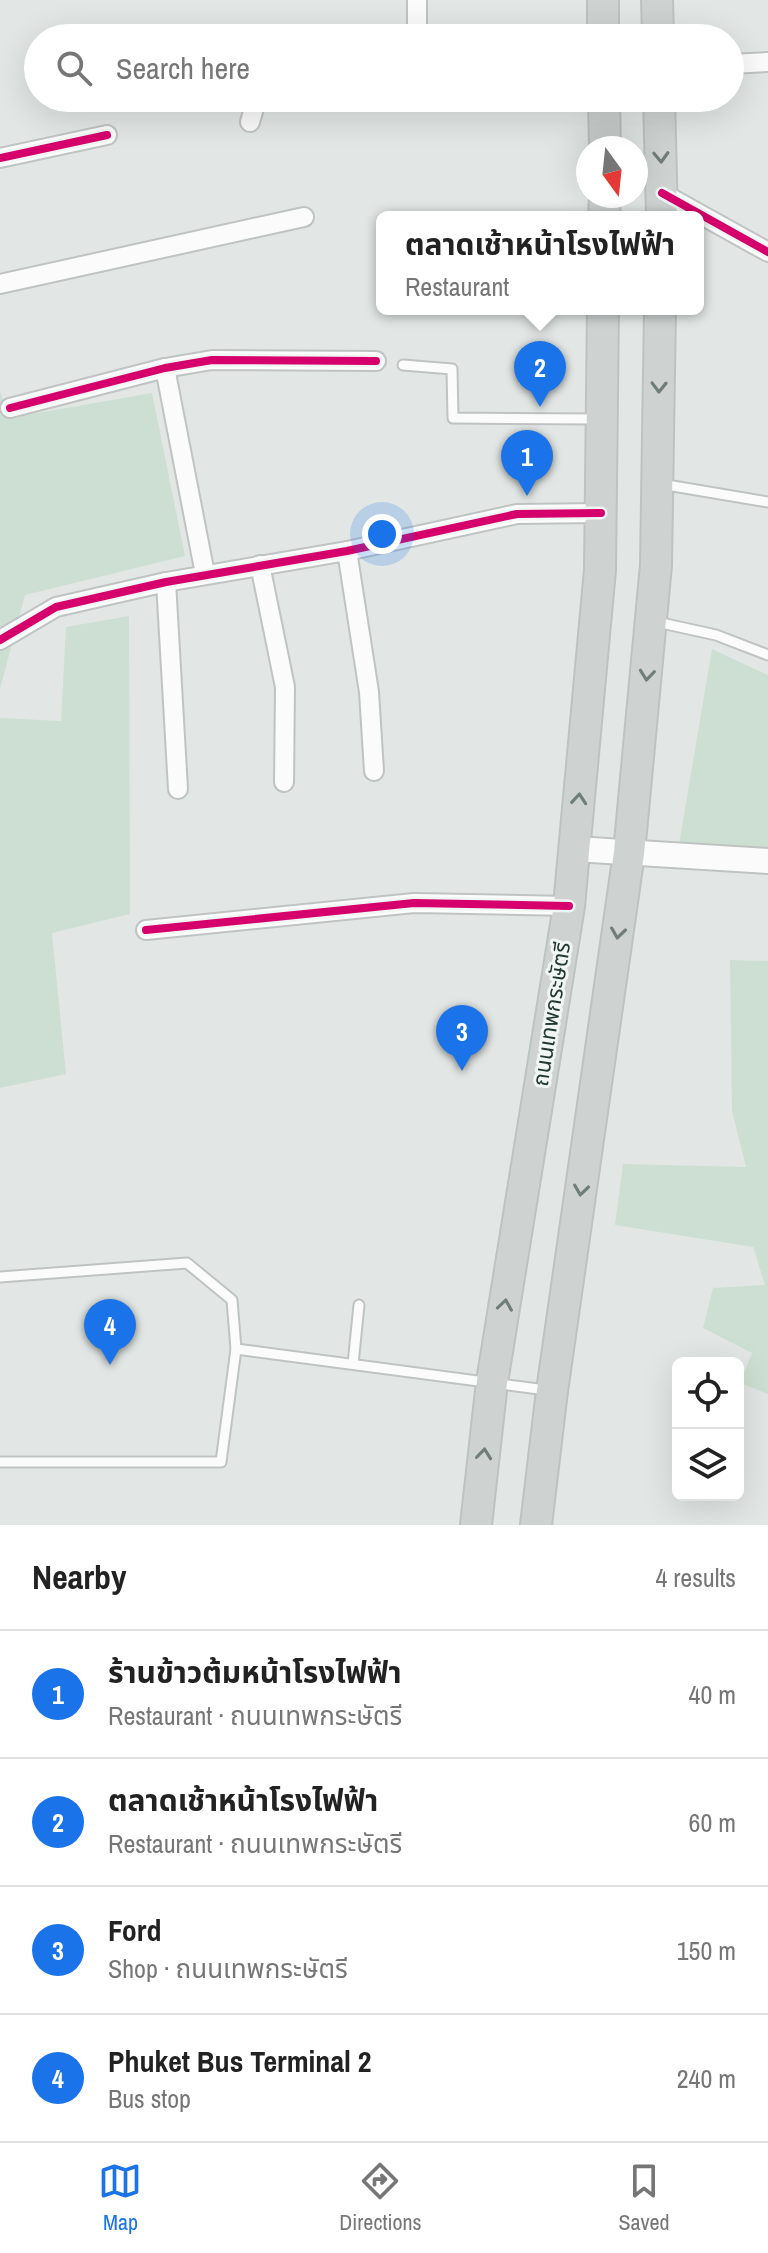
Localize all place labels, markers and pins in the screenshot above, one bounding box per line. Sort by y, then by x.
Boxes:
pin: 2 [514,341,566,407]
pin: 1 [501,430,553,496]
pin: 3 [436,1005,488,1071]
pin: 4 [84,1299,136,1365]

